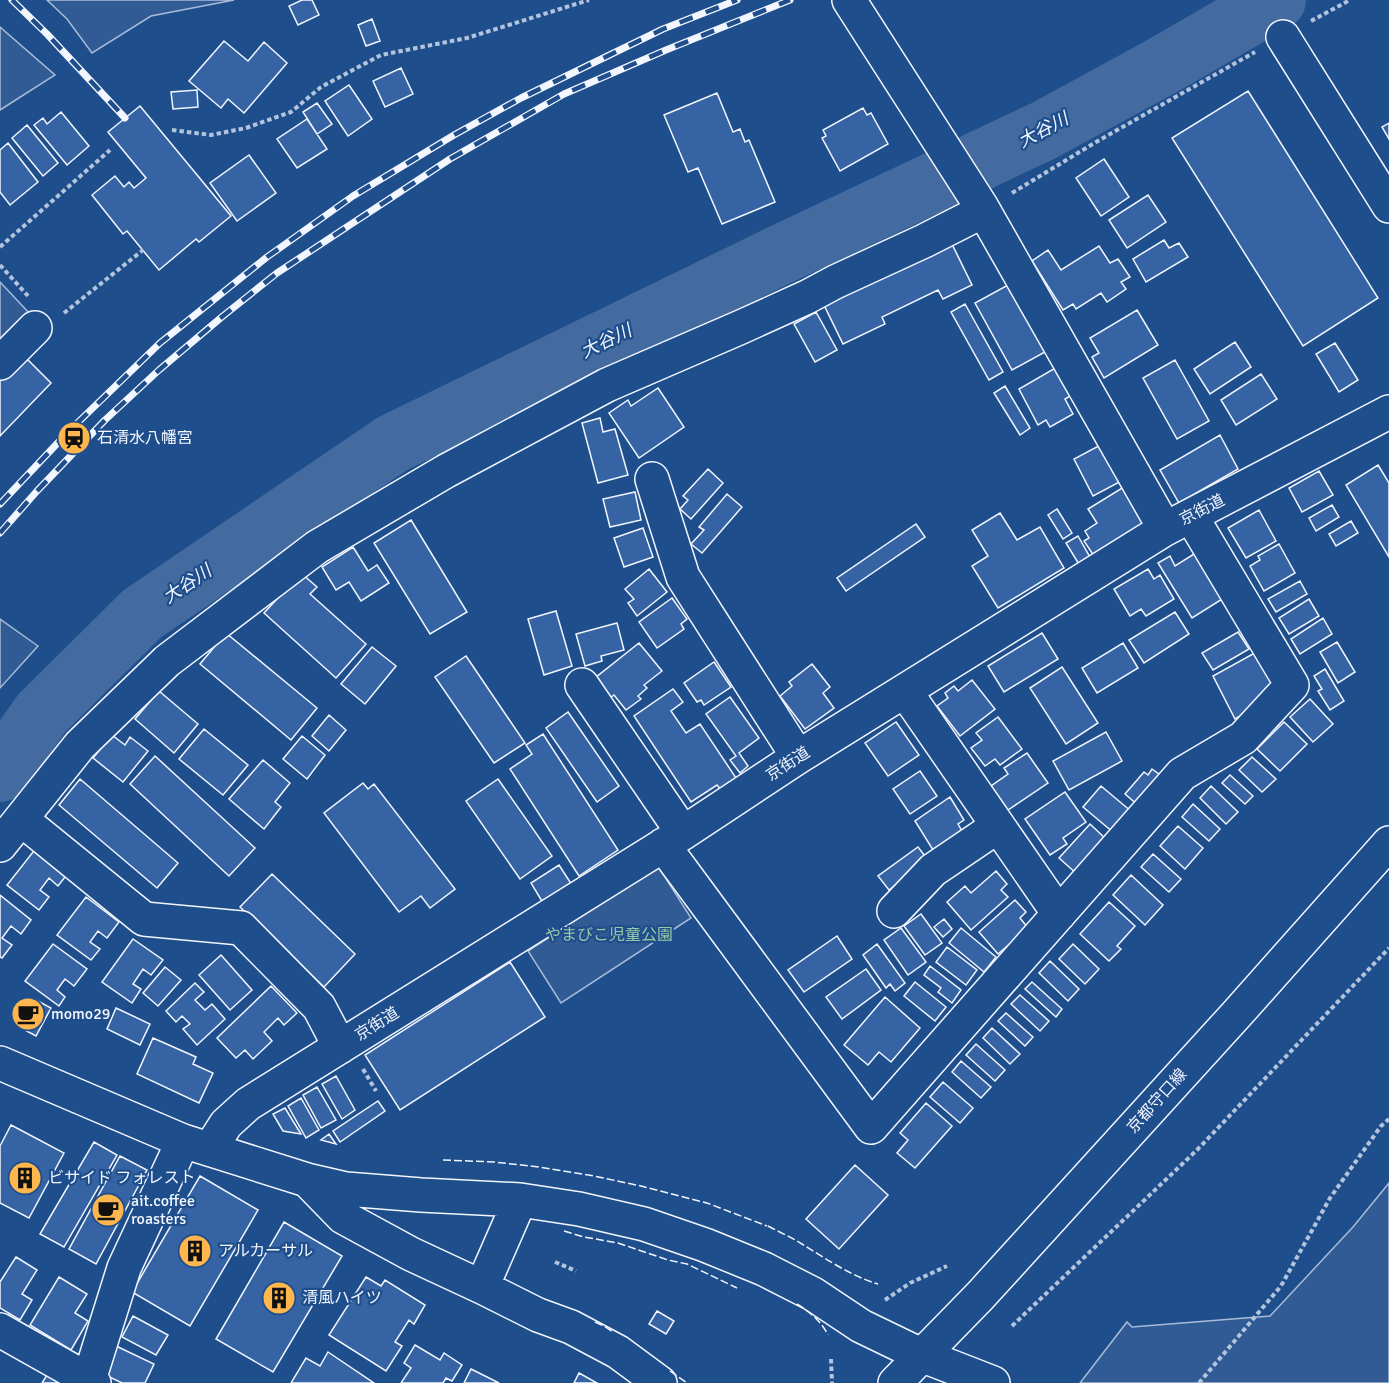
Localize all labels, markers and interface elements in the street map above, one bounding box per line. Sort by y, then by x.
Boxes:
water label: 大谷川 [1014,107,1074,152]
water label: 大谷川 [577,318,637,363]
station icon: 石清水八幡宮 [56,420,92,456]
place label: 石清水八幡宮 [97,428,193,448]
street label: 京街道 [1176,490,1228,530]
water label: 大谷川 [158,559,217,608]
street label: 京街道 [762,743,814,785]
park label: やまびこ児童公園 [545,925,673,945]
cafe icon: momo29 [10,996,46,1032]
street label: 京街道 [351,1003,403,1045]
place label: momo29 [51,1004,110,1024]
street label: 京都守口線 [1123,1065,1191,1137]
building icon: ビサイド フォレスト [7,1160,43,1196]
place label: ビサイド フォレスト [48,1168,196,1188]
place label: ait.coffee roasters [131,1191,195,1229]
cafe icon: ait.coffee roasters [90,1192,126,1228]
building icon: アルカーサル [177,1233,213,1269]
place label: アルカーサル [218,1241,313,1261]
building icon: 清風ハイツ [261,1280,297,1316]
place label: 清風ハイツ [302,1288,382,1308]

